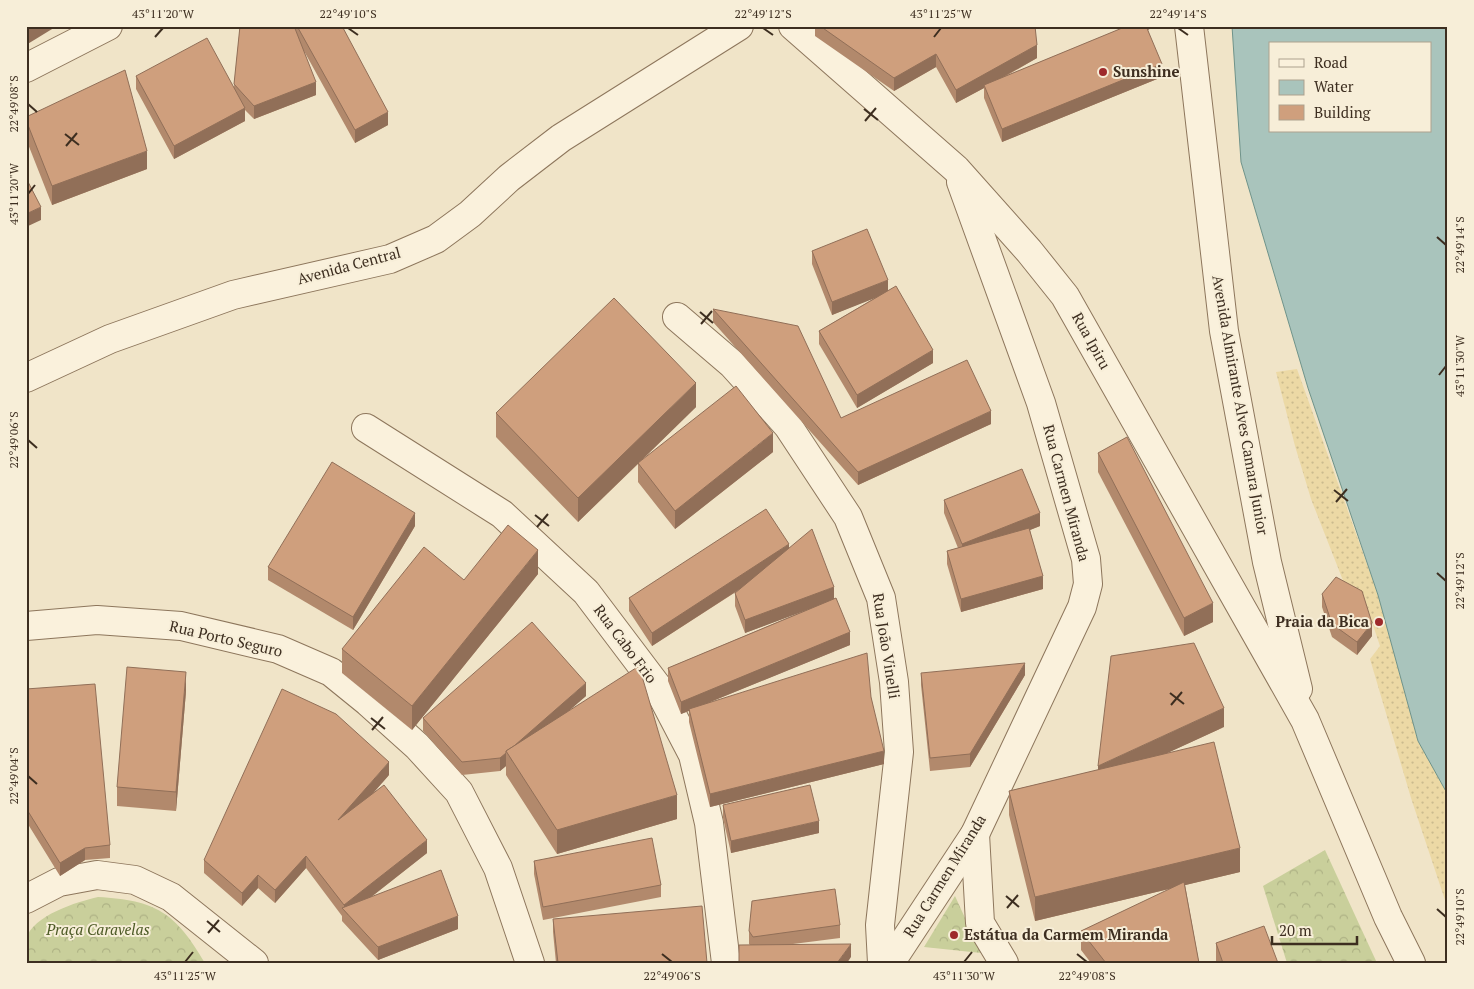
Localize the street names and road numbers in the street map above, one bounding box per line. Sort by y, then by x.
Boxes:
street label: Avenida Central [295,242,403,288]
street label: Avenida Almirante Alves Camara Junior [1208,273,1274,536]
street label: Rua Ipiru [1068,309,1116,373]
street label: Rua Carmen Miranda [1039,422,1095,564]
street label: Rua João Vinelli [869,592,905,700]
street label: Rua Cabo Frio [590,600,662,687]
street label: Rua Porto Seguro [168,615,285,661]
street label: Rua Carmen Miranda [898,810,990,941]

